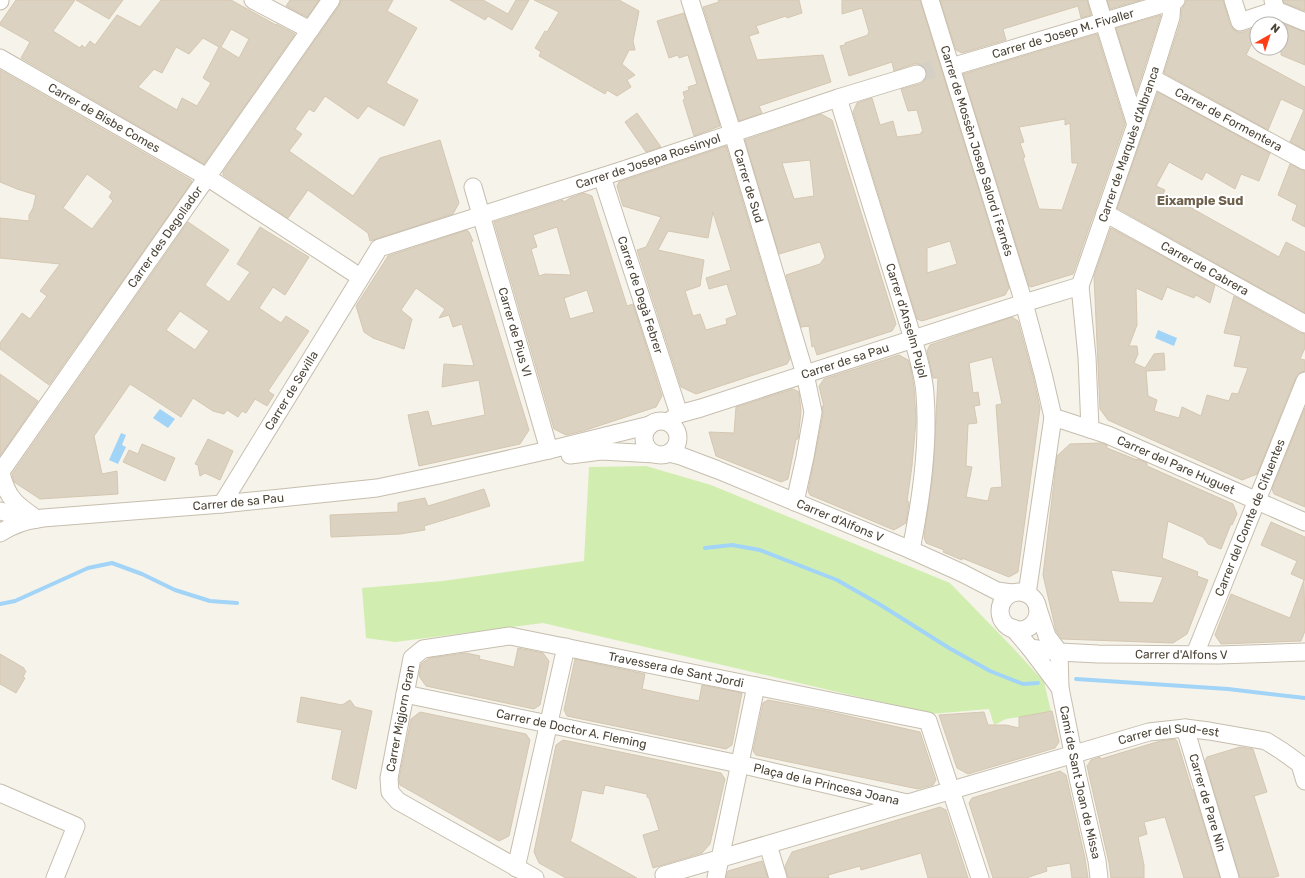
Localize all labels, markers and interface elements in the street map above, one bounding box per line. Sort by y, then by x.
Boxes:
street label: Carrer de Josep M. Fivaller [990,6,1136,61]
north arrow [1249,16,1289,56]
text: N [1268,21,1282,36]
street label: Carrer de Mossèn Josep Salord i Farnés [938,44,1016,258]
street label: Carrer de Marquès d'Albranca [1096,65,1162,224]
street label: Carrer de Bisbe Comes [46,80,162,155]
street label: Carrer de Formentera [1172,85,1285,154]
street label: Carrer de Josepa Rossinyol [574,131,722,192]
street label: Carrer de Sud [731,147,766,225]
street label: Carrer des Degollador [125,183,206,291]
district label: Eixample Sud [1157,193,1243,208]
street label: Carrer de Degà Febrer [615,234,666,356]
street label: Carrer de Cabrera [1158,238,1251,298]
street label: Carrer d'Anselm Pujol [883,261,930,379]
street label: Carrer de Pius VI [495,286,534,378]
street label: Carrer de sa Pau [799,340,891,382]
street label: Carrer de Sevilla [262,348,321,433]
street label: Carrer del Pare Huguet [1115,433,1237,497]
street label: Carrer del Comte de Cifuentes [1212,437,1288,598]
street label: Carrer de sa Pau [192,491,285,513]
street label: Carrer d'Alfons V [794,496,886,545]
street label: Carrer d'Alfons V [1135,647,1228,662]
street label: Travessera de Sant Jordi [607,649,745,690]
street label: Carrer Migjorn Gran [383,664,418,773]
street label: Camí de Sant Joan de Missa [1057,705,1103,860]
street label: Carrer de Doctor A. Fleming [495,706,648,751]
street label: Carrer del Sud-est [1116,721,1221,748]
street label: Carrer de Pare Nin [1186,752,1229,853]
street label: Plaça de la Princesa Joana [752,761,901,808]

